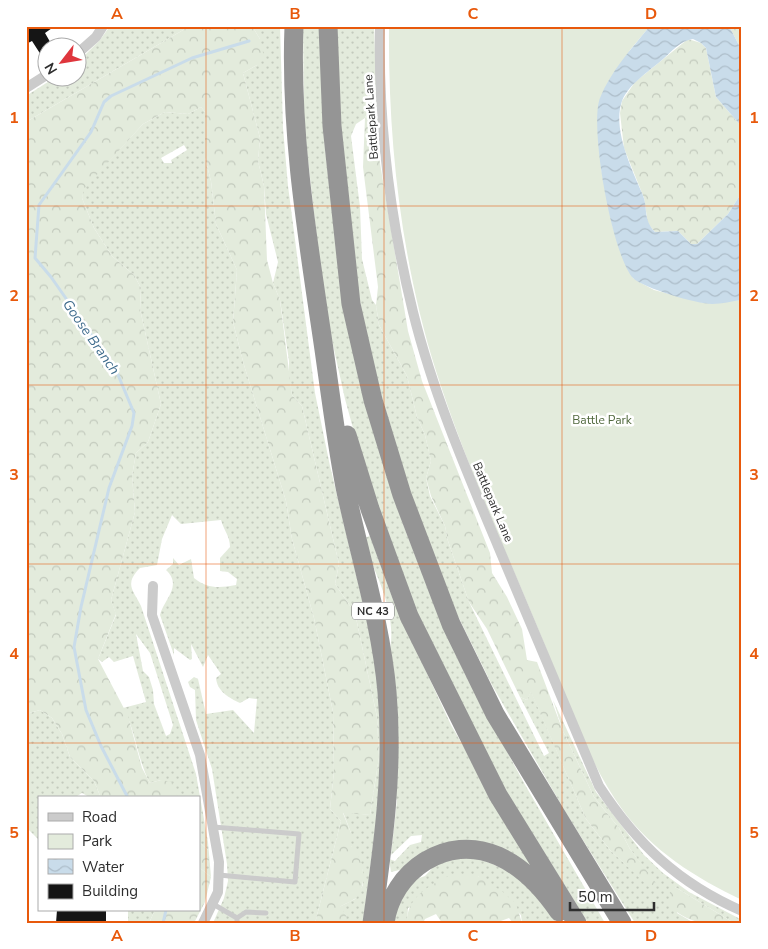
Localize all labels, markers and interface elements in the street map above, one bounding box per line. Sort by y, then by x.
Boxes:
text: A [111,3,123,25]
text: B [289,3,301,25]
text: C [468,3,479,25]
text: D [645,3,657,25]
north arrow [38,38,88,88]
text: N [40,59,62,78]
street label: Battlepark Lane [360,74,382,160]
text: 1 [9,107,19,129]
text: 1 [749,107,759,129]
text: 2 [9,285,19,307]
text: 2 [749,285,759,307]
water label: Goose Branch [58,296,124,378]
park label: Battle Park [572,412,633,428]
street label: Battlepark Lane [469,460,517,544]
text: 3 [9,464,19,486]
text: 3 [749,464,759,486]
road number: NC 43 [352,602,394,620]
text: 4 [9,643,19,665]
text: 4 [749,643,759,665]
legend [38,796,200,912]
text: Road [82,807,117,827]
text: 5 [9,822,19,844]
text: 5 [749,822,759,844]
text: Park [82,831,112,851]
text: Water [82,857,125,877]
scale bar [570,879,654,911]
text: Building [82,881,138,901]
text: 50 m [578,887,613,907]
text: A [111,925,123,947]
text: B [289,925,301,947]
text: C [468,925,479,947]
text: D [645,925,657,947]

